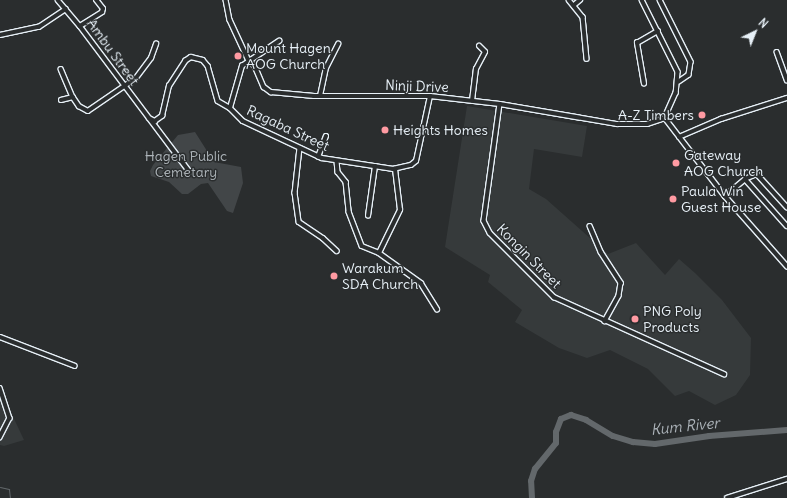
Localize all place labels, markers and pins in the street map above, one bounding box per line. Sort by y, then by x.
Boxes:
place label: Mount Hagen AOG Church [246,40,331,72]
marker: Mount Hagen AOG Church [233,51,243,61]
place label: A-Z Timbers [618,107,694,123]
marker: A-Z Timbers [697,110,707,120]
place label: Heights Homes [393,122,488,138]
marker: Heights Homes [380,125,390,135]
place label: Gateway AOG Church [684,147,763,180]
marker: Gateway AOG Church [671,158,681,168]
place label: Paula Win Guest House [681,183,761,216]
marker: Paula Win Guest House [668,194,678,204]
place label: Warakum SDA Church [342,260,418,292]
marker: Warakum SDA Church [329,271,339,281]
place label: PNG Poly Products [643,303,702,336]
marker: PNG Poly Products [630,314,640,324]

